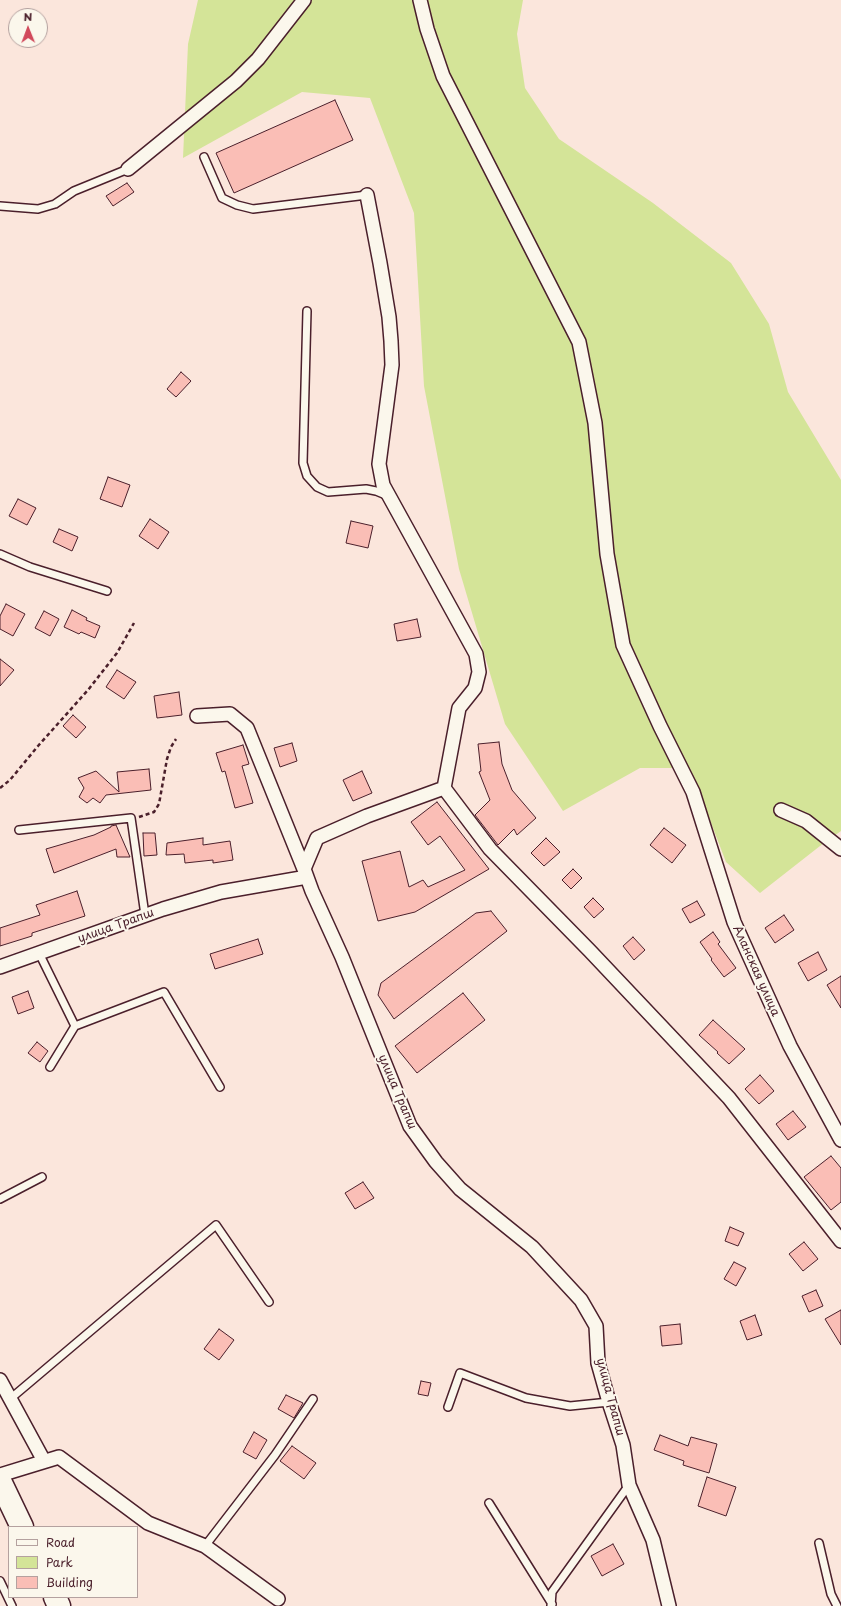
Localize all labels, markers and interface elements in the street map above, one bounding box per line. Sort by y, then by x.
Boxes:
north arrow [8,8,48,48]
text: N [23,8,32,25]
street label: улица Трапш [76,906,156,946]
street label: Аланская улица [730,923,782,1019]
street label: улица Трапш [375,1052,419,1132]
street label: улица Трапш [593,1357,627,1437]
legend [8,1526,138,1598]
text: Road [46,1533,75,1551]
text: Park [46,1553,73,1571]
text: Building [46,1573,93,1591]

